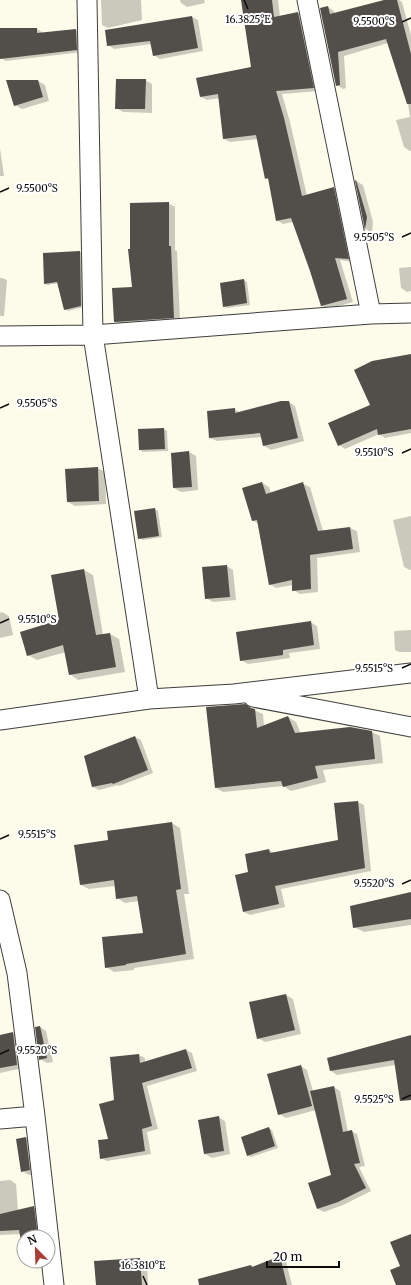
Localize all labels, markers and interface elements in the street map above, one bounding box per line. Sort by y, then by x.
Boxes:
text: 16.3825°E [225,13,271,26]
text: 9.5500°S [353,15,395,28]
text: 9.5500°S [16,182,58,195]
text: 9.5505°S [354,231,394,244]
text: 9.5505°S [17,397,57,410]
text: 9.5510°S [355,446,393,459]
text: 9.5510°S [18,613,56,626]
text: 9.5515°S [355,662,393,675]
text: 9.5515°S [18,828,56,841]
text: 9.5520°S [354,877,394,890]
text: 9.5520°S [17,1044,57,1057]
text: 9.5525°S [354,1093,394,1106]
north arrow [16,1229,56,1269]
text: N [25,1232,39,1248]
scale bar [267,1243,339,1269]
text: 20 m [273,1249,302,1264]
text: 16.3810°E [121,1259,166,1272]

